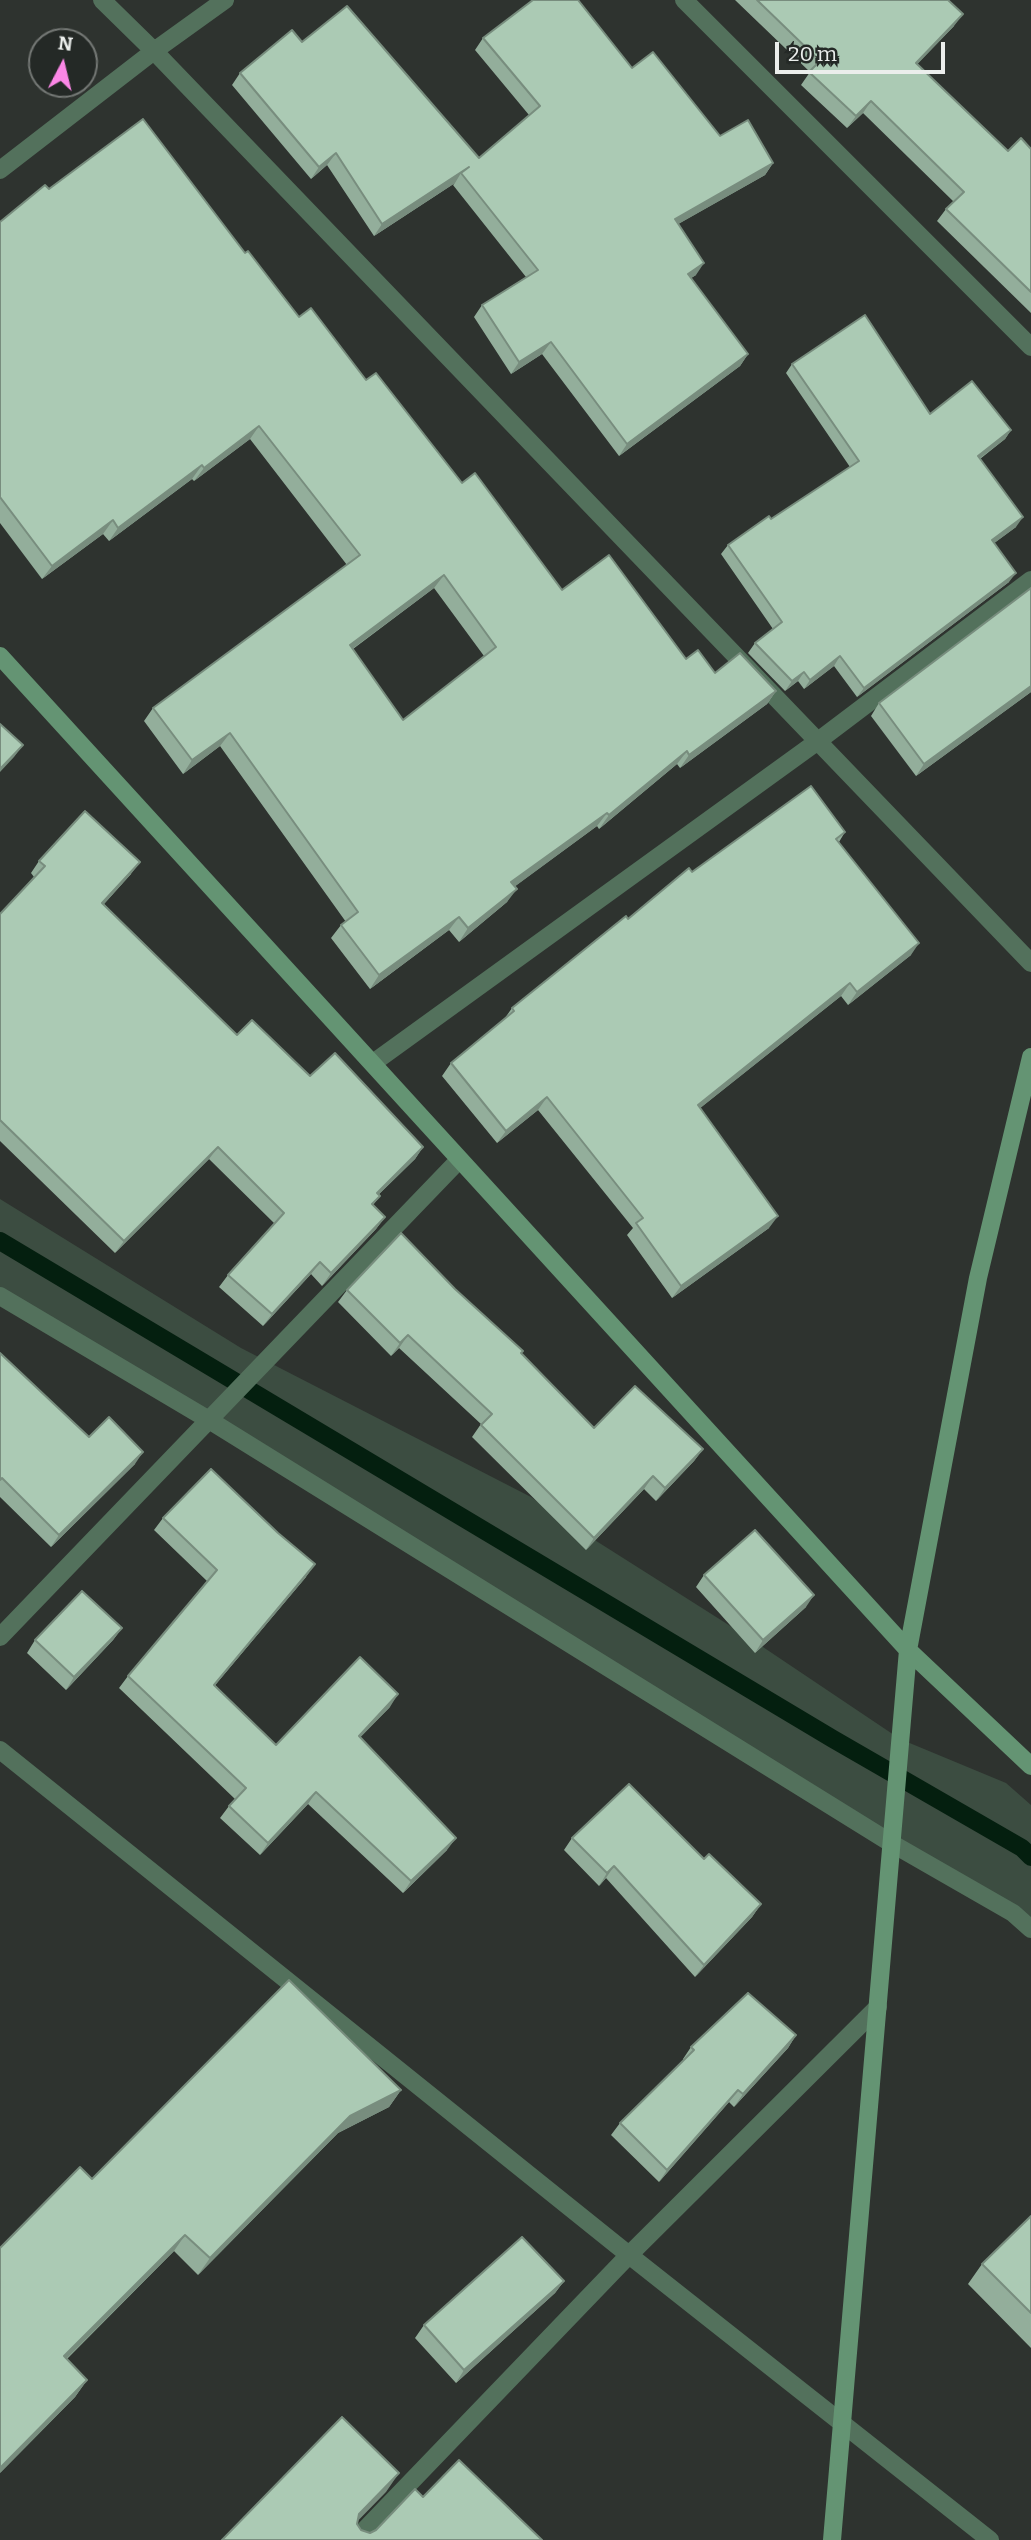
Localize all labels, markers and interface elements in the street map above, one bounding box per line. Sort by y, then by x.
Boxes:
north arrow [28,28,98,98]
scale bar [779,28,949,72]
text: N [57,31,74,56]
text: 20 m [788,41,837,67]

